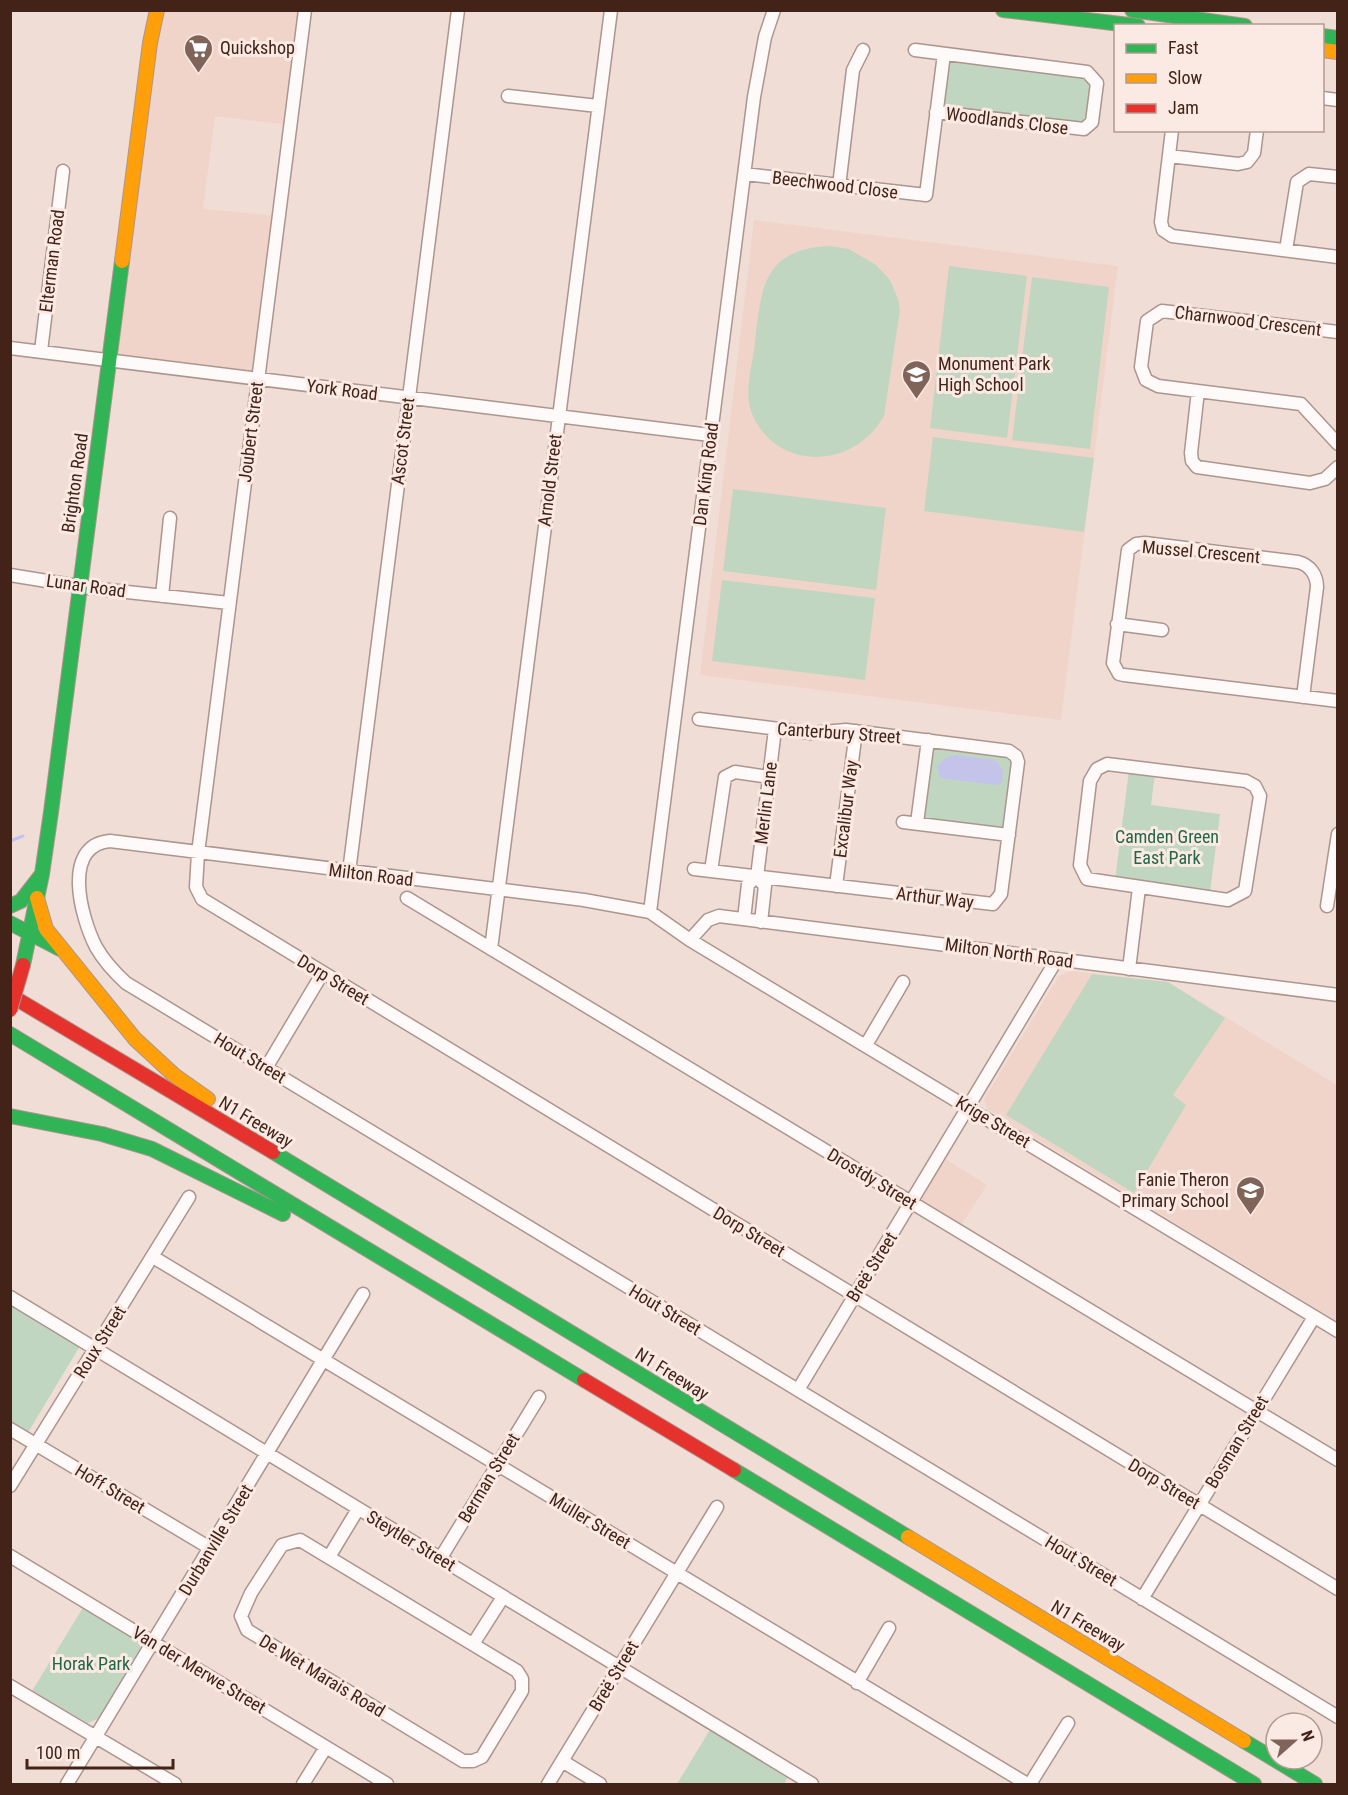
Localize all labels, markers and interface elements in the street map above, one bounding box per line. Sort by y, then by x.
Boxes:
legend [1114,24,1324,132]
supermarket icon: Quickshop [183,32,215,74]
place label: Quickshop [220,37,295,58]
text: Fast [1168,37,1199,58]
text: Slow [1168,67,1203,88]
text: Jam [1168,97,1199,118]
street label: Woodlands Close [945,103,1069,138]
street label: Beechwood Close [771,166,899,203]
street label: Elterman Road [35,208,68,314]
street label: Charnwood Crescent [1174,301,1323,340]
place label: Monument Park High School [938,353,1050,395]
school or university icon: Monument Park High School [901,358,933,400]
street label: York Road [305,375,379,404]
street label: Joubert Street [234,380,267,483]
street label: Ascot Street [387,396,418,486]
street label: Dan King Road [689,421,722,527]
street label: Brighton Road [57,432,92,534]
street label: Arnold Street [533,433,566,527]
street label: Mussel Crescent [1141,536,1261,567]
street label: Lunar Road [45,570,127,601]
street label: Canterbury Street [777,718,902,747]
street label: Excalibur Way [829,758,862,859]
street label: Merlin Lane [750,760,781,845]
park label: Camden Green East Park [1115,826,1219,868]
street label: Milton Road [328,859,415,890]
street label: Arthur Way [895,882,976,913]
street label: Milton North Road [944,933,1075,972]
street label: Dorp Street [294,950,373,1009]
street label: Hout Street [210,1028,290,1087]
street label: N1 Freeway [215,1091,297,1152]
street label: Krige Street [952,1091,1034,1152]
street label: Drostdy Street [824,1144,921,1214]
place label: Fanie Theron Primary School [1121,1169,1229,1211]
school or university icon: Fanie Theron Primary School [1234,1174,1266,1216]
street label: Dorp Street [710,1202,789,1261]
street label: Breë Street [842,1228,901,1306]
street label: Hout Street [625,1280,705,1339]
street label: Roux Street [69,1302,130,1382]
street label: N1 Freeway [632,1343,713,1405]
street label: Bosman Street [1201,1392,1272,1492]
street label: Berman Street [454,1429,524,1526]
street label: Dorp Street [1125,1454,1204,1513]
street label: Hoff Street [71,1460,149,1518]
street label: Durbanville Street [174,1481,257,1599]
street label: Muller Street [546,1488,635,1553]
street label: Steytler Street [363,1506,460,1575]
street label: Hout Street [1041,1531,1121,1590]
street label: N1 Freeway [1047,1595,1129,1656]
street label: Van der Merwe Street [129,1621,270,1718]
street label: De Wet Marais Road [256,1630,389,1721]
street label: Breë Street [584,1637,643,1715]
park label: Horak Park [52,1653,130,1674]
north arrow [1264,1711,1324,1771]
text: N [1297,1728,1318,1744]
scale bar [27,1732,172,1770]
text: 100 m [36,1742,80,1763]

